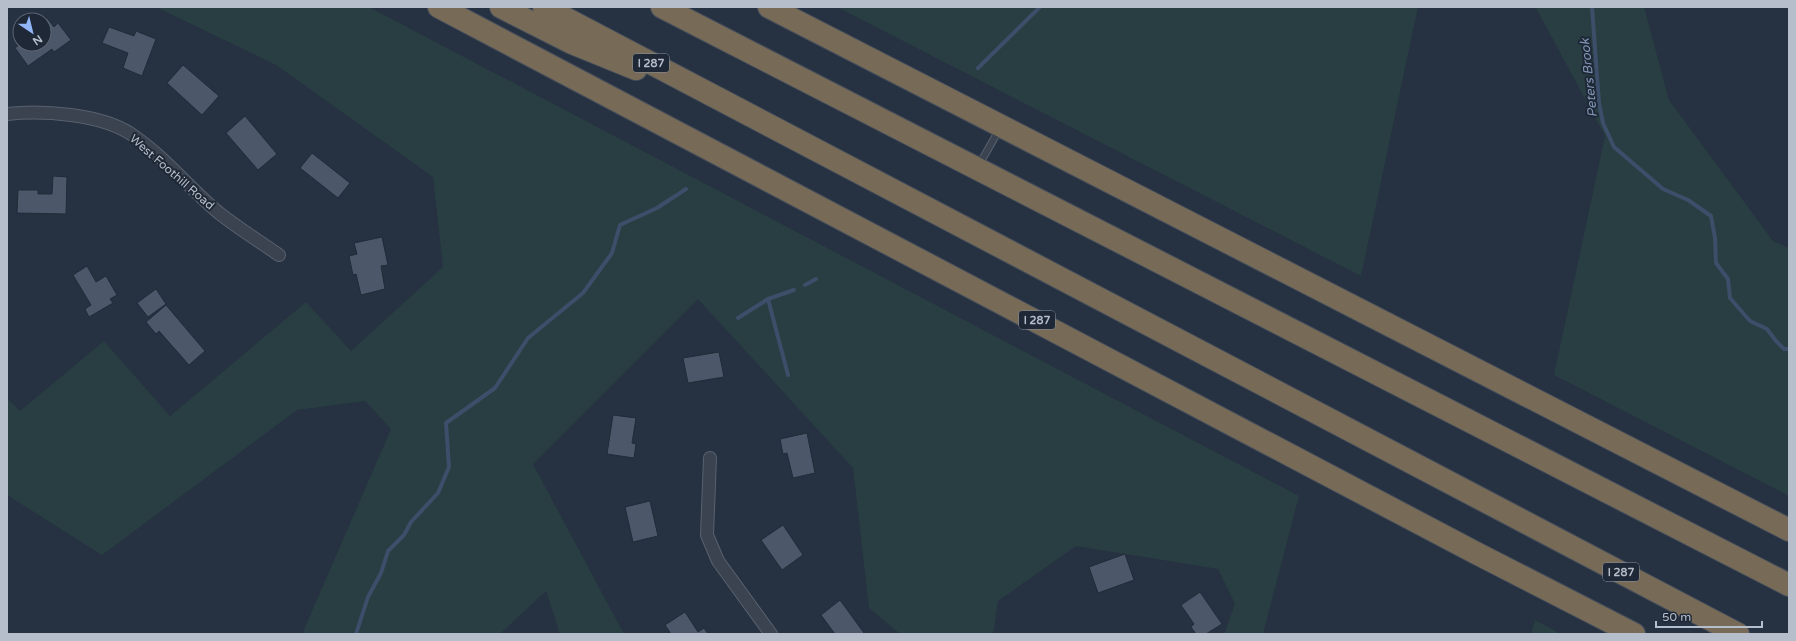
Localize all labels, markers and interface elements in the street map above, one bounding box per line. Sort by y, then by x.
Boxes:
north arrow [12,12,52,52]
text: N [30,32,45,48]
water label: Peters Brook [1577,37,1601,118]
road number: I 287 [633,54,669,72]
street label: West Foothill Road [127,132,217,212]
road number: I 287 [1019,311,1055,329]
road number: I 287 [1603,563,1639,581]
scale bar [1656,603,1762,629]
text: 50 m [1662,610,1691,624]

